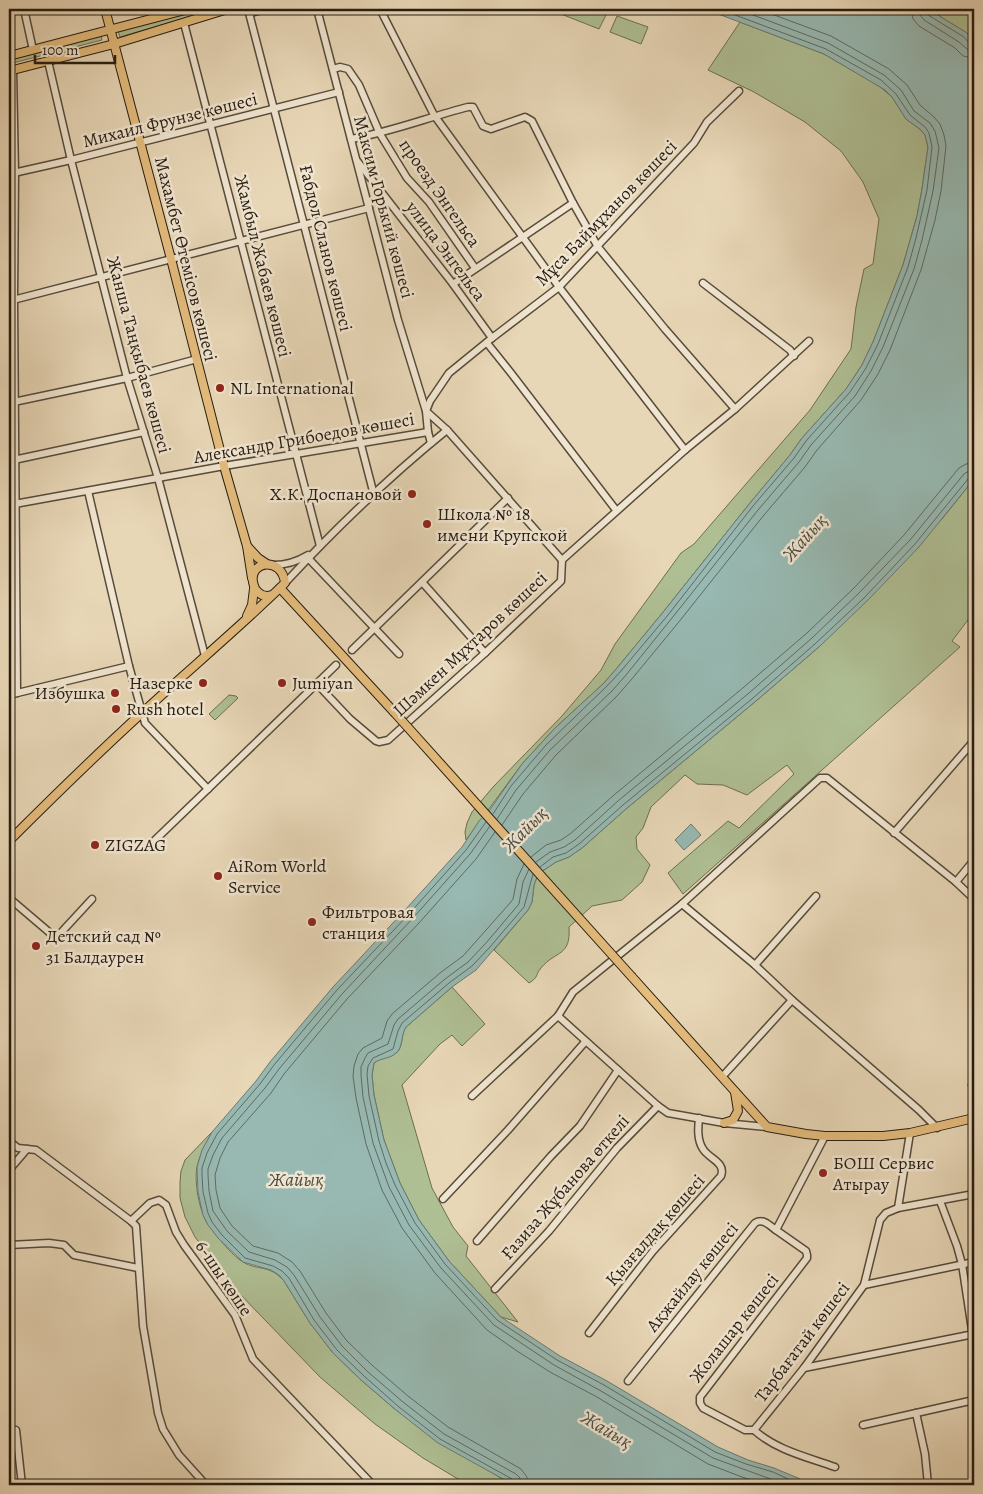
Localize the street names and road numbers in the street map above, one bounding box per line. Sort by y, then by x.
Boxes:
street label: Михаил Фрунзе көшесі [80,87,260,153]
street label: Максим Горький көшесі [348,113,420,301]
street label: проезд Энгельса [394,134,487,253]
street label: Мұса Баймұханов көшесі [530,135,682,291]
street label: Махамбет Өтемісов көшесі [149,154,223,364]
street label: Ғабдол Сланов көшесі [294,162,358,334]
street label: Жамбыл Жабаев көшесі [229,172,297,360]
street label: улица Энгельса [400,195,492,307]
street label: Жанша Таңқыбаев көшесі [101,254,177,456]
street label: Александр Грибоедов көшесі [191,407,416,469]
street label: Шәмкен Мұхтаров көшесі [388,566,552,722]
street label: Ғазиза Жұбанова өткелі [495,1109,635,1265]
street label: Қызғалдақ көшесі [600,1169,710,1291]
street label: Ақжайлау көшесі [640,1217,744,1337]
street label: 6-шы көше [190,1235,258,1321]
street label: Жолашар көшесi [684,1268,784,1388]
street label: Тарбағатай көшесi [749,1277,855,1407]

